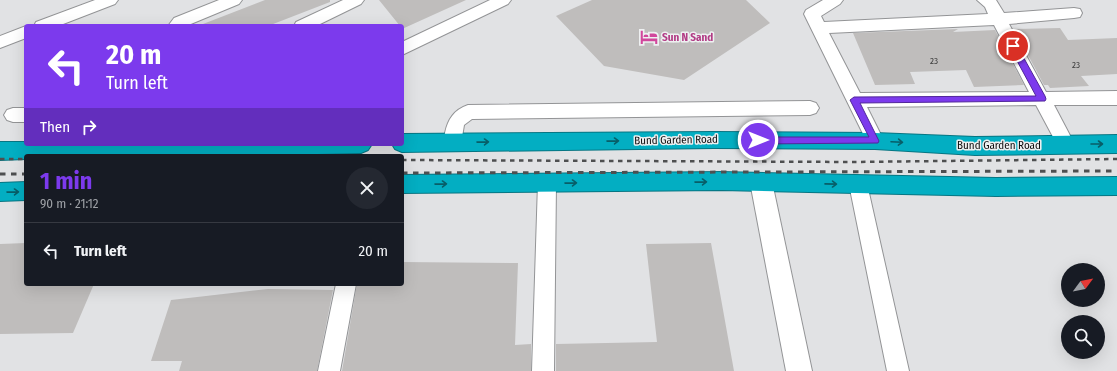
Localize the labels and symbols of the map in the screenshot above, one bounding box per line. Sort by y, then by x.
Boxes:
hotel icon: Sun N Sand [639,27,659,47]
pin [996,29,1030,63]
place label: Sun N Sand [662,31,713,44]
house number: 23 [930,56,938,66]
house number: 23 [1072,60,1080,70]
position arrow [737,119,779,161]
street label: Bund Garden Road [634,133,718,147]
one-way arrow [606,137,619,145]
one-way arrow [476,138,489,146]
one-way arrow [890,138,903,145]
street label: Bund Garden Road [957,139,1041,152]
one-way arrow [1090,140,1103,148]
one-way arrow [694,178,707,185]
one-way arrow [564,179,577,187]
one-way arrow [434,180,447,188]
one-way arrow [824,180,837,188]
one-way arrow [6,188,19,195]
north arrow [1061,263,1105,307]

